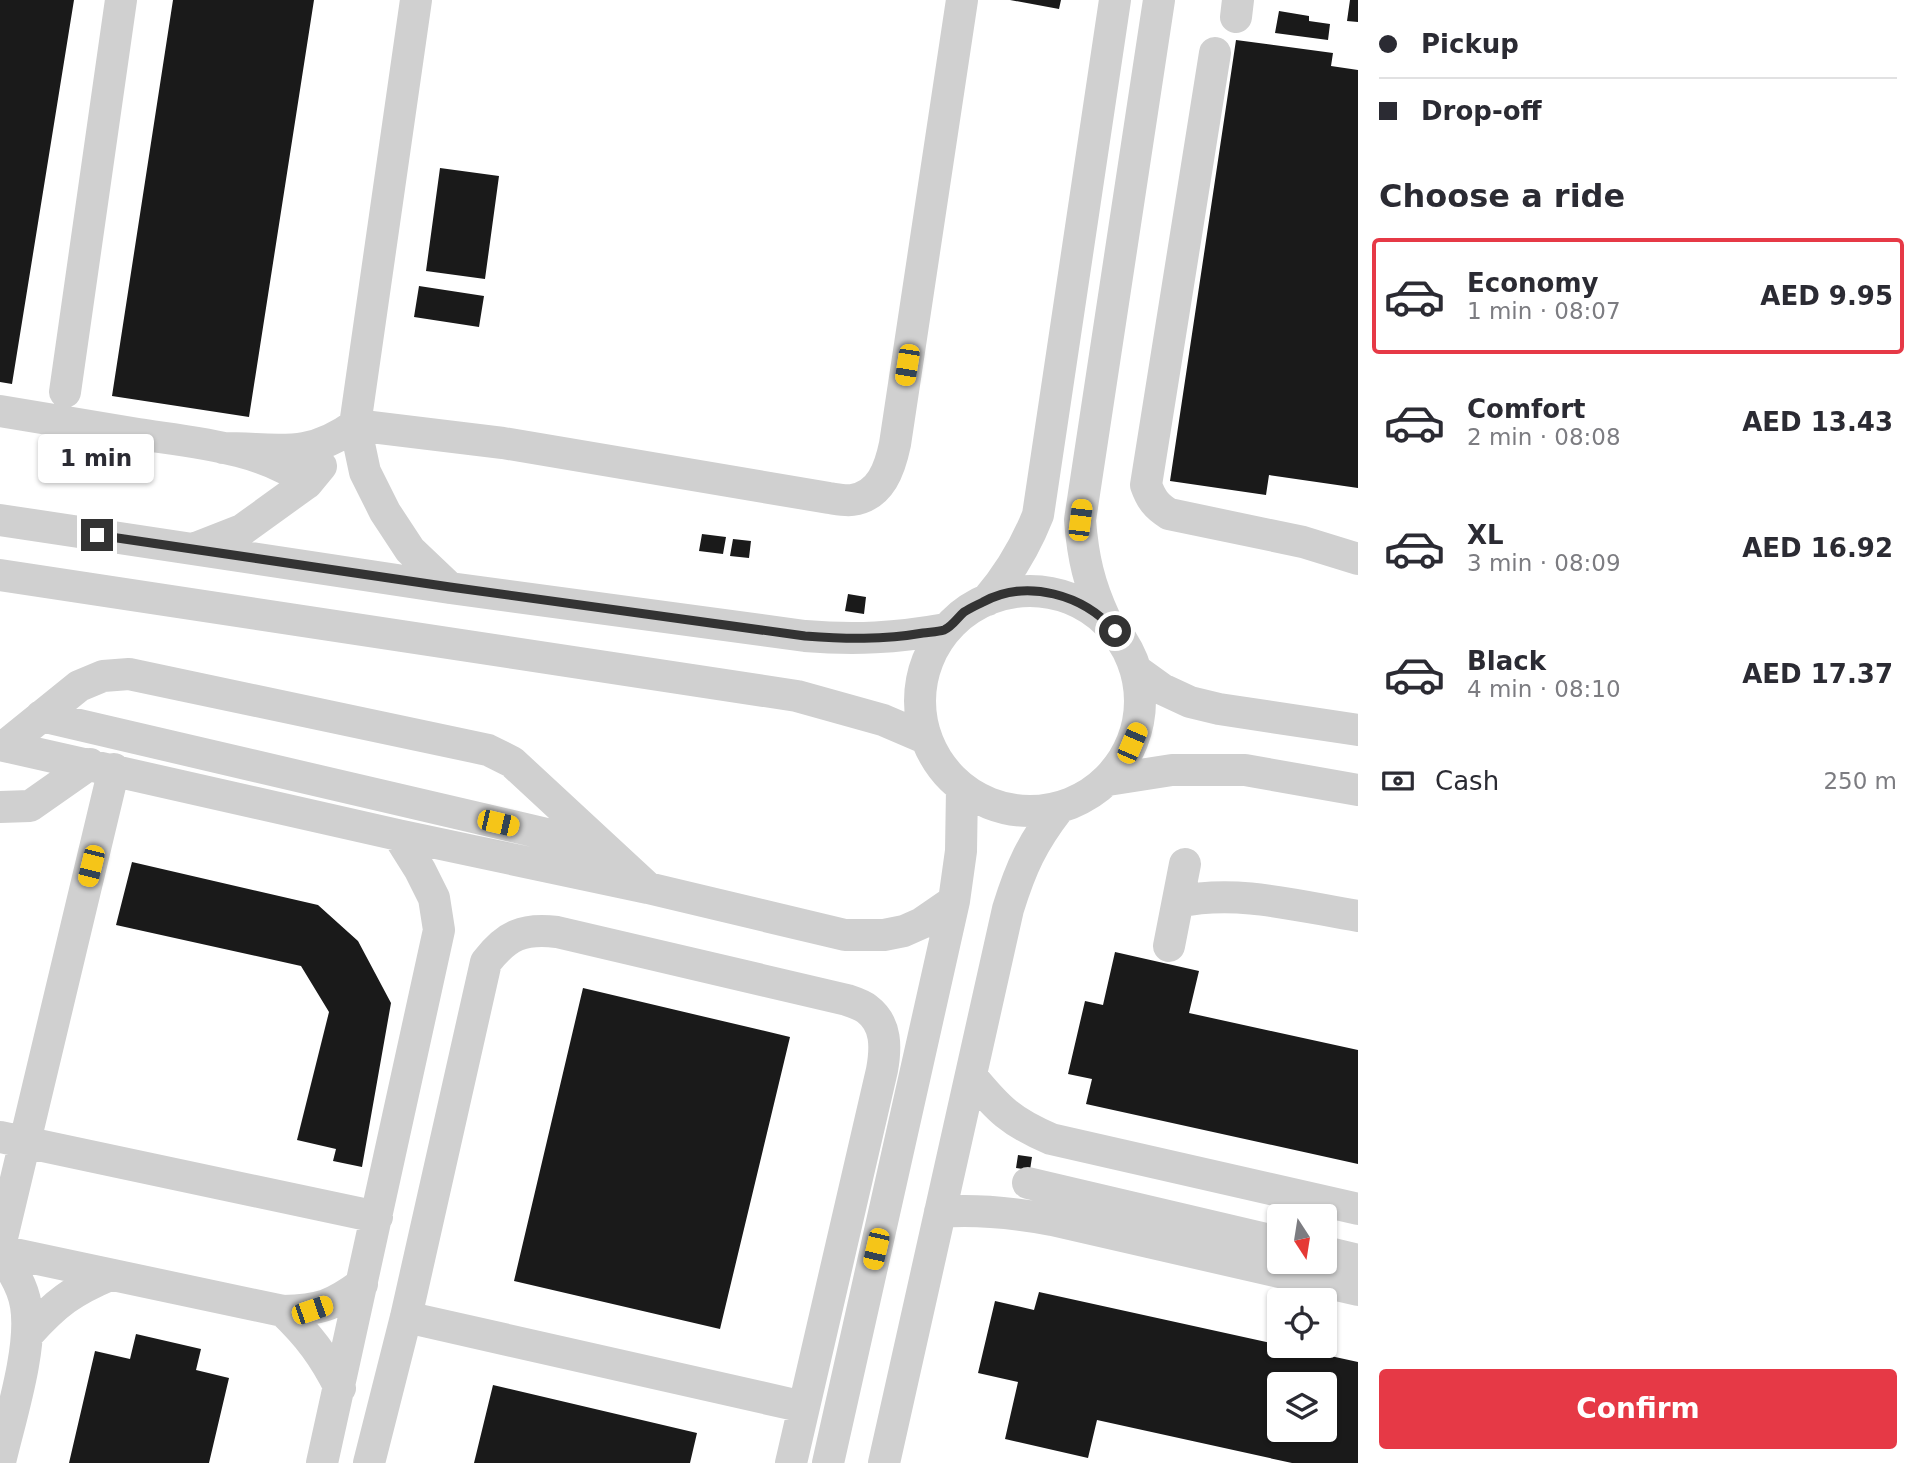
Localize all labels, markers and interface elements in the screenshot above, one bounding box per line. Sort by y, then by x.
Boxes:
text: Pickup [1421,29,1519,59]
text: Drop-off [1421,96,1542,126]
text: Choose a ride [1379,177,1625,215]
icon: car [1383,265,1446,328]
text: Economy [1467,268,1598,298]
text: AED 9.95 [1760,281,1893,311]
text: 1 min · 08:07 [1467,298,1621,324]
car [894,343,921,387]
icon: car [1383,391,1446,454]
text: Comfort [1467,394,1585,424]
text: AED 13.43 [1742,407,1893,437]
text: 2 min · 08:08 [1467,424,1621,450]
callout: 1 min [39,434,155,482]
text: 1 min [60,445,132,471]
car [1068,498,1093,542]
icon: car [1383,517,1446,580]
route end [81,519,113,551]
text: XL [1467,520,1504,550]
text: AED 16.92 [1742,533,1893,563]
text: 3 min · 08:09 [1467,550,1621,576]
route start [1099,615,1131,647]
icon: car [1383,643,1446,706]
text: Black [1467,646,1546,676]
text: AED 17.37 [1742,659,1893,689]
text: 4 min · 08:10 [1467,676,1621,702]
car [1115,720,1150,766]
icon: cash [1379,762,1417,800]
text: Cash [1435,766,1499,796]
text: 250 m [1823,768,1897,794]
car [476,808,521,838]
car [76,843,107,889]
north arrow [1267,1204,1337,1274]
map controls [1267,1204,1337,1442]
car [862,1226,891,1272]
button: locate [1267,1288,1337,1358]
car [289,1293,336,1327]
button: Confirm [1379,1369,1897,1449]
button: layers [1267,1372,1337,1442]

